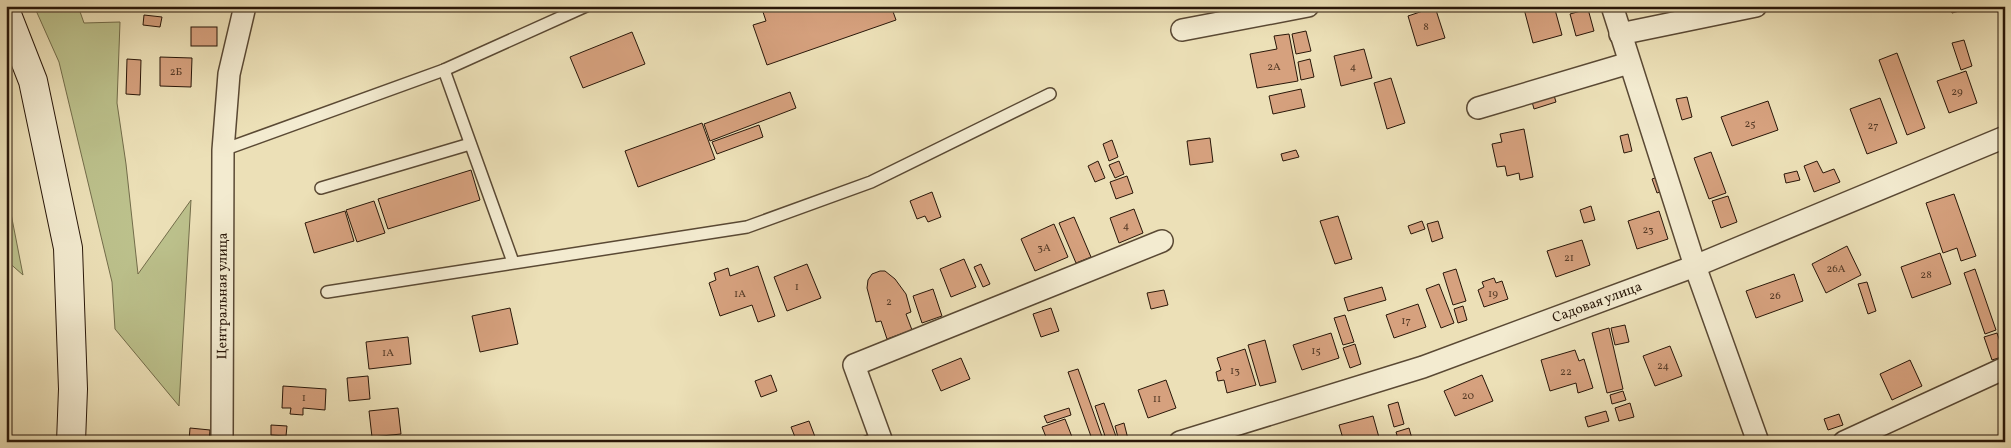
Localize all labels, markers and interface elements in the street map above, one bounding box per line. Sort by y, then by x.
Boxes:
house number: 8 [1423,20,1429,35]
house number: 2А [1267,60,1281,75]
house number: 4 [1350,60,1357,75]
house number: 2Б [170,65,183,80]
house number: 29 [1951,85,1963,100]
house number: 25 [1744,117,1756,132]
house number: 27 [1868,119,1878,134]
house number: 4 [1123,219,1130,234]
house number: 23 [1642,223,1654,238]
street label: Центральная улица [213,233,232,359]
house number: 3А [1037,241,1051,256]
house number: 21 [1564,251,1574,266]
house number: 26А [1826,262,1846,277]
house number: 28 [1920,268,1932,283]
street label: Садовая улица [1550,277,1645,328]
house number: 1 [795,280,799,295]
house number: 1А [734,287,746,302]
house number: 19 [1488,287,1498,302]
house number: 26 [1769,289,1781,304]
house number: 2 [886,295,892,310]
house number: 17 [1401,314,1411,329]
house number: 15 [1311,344,1321,359]
house number: 1А [382,346,394,361]
house number: 24 [1657,359,1669,374]
house number: 13 [1230,364,1240,379]
house number: 22 [1560,365,1572,380]
house number: 20 [1462,389,1475,404]
house number: 1 [302,391,306,406]
house number: 11 [1153,392,1161,407]

